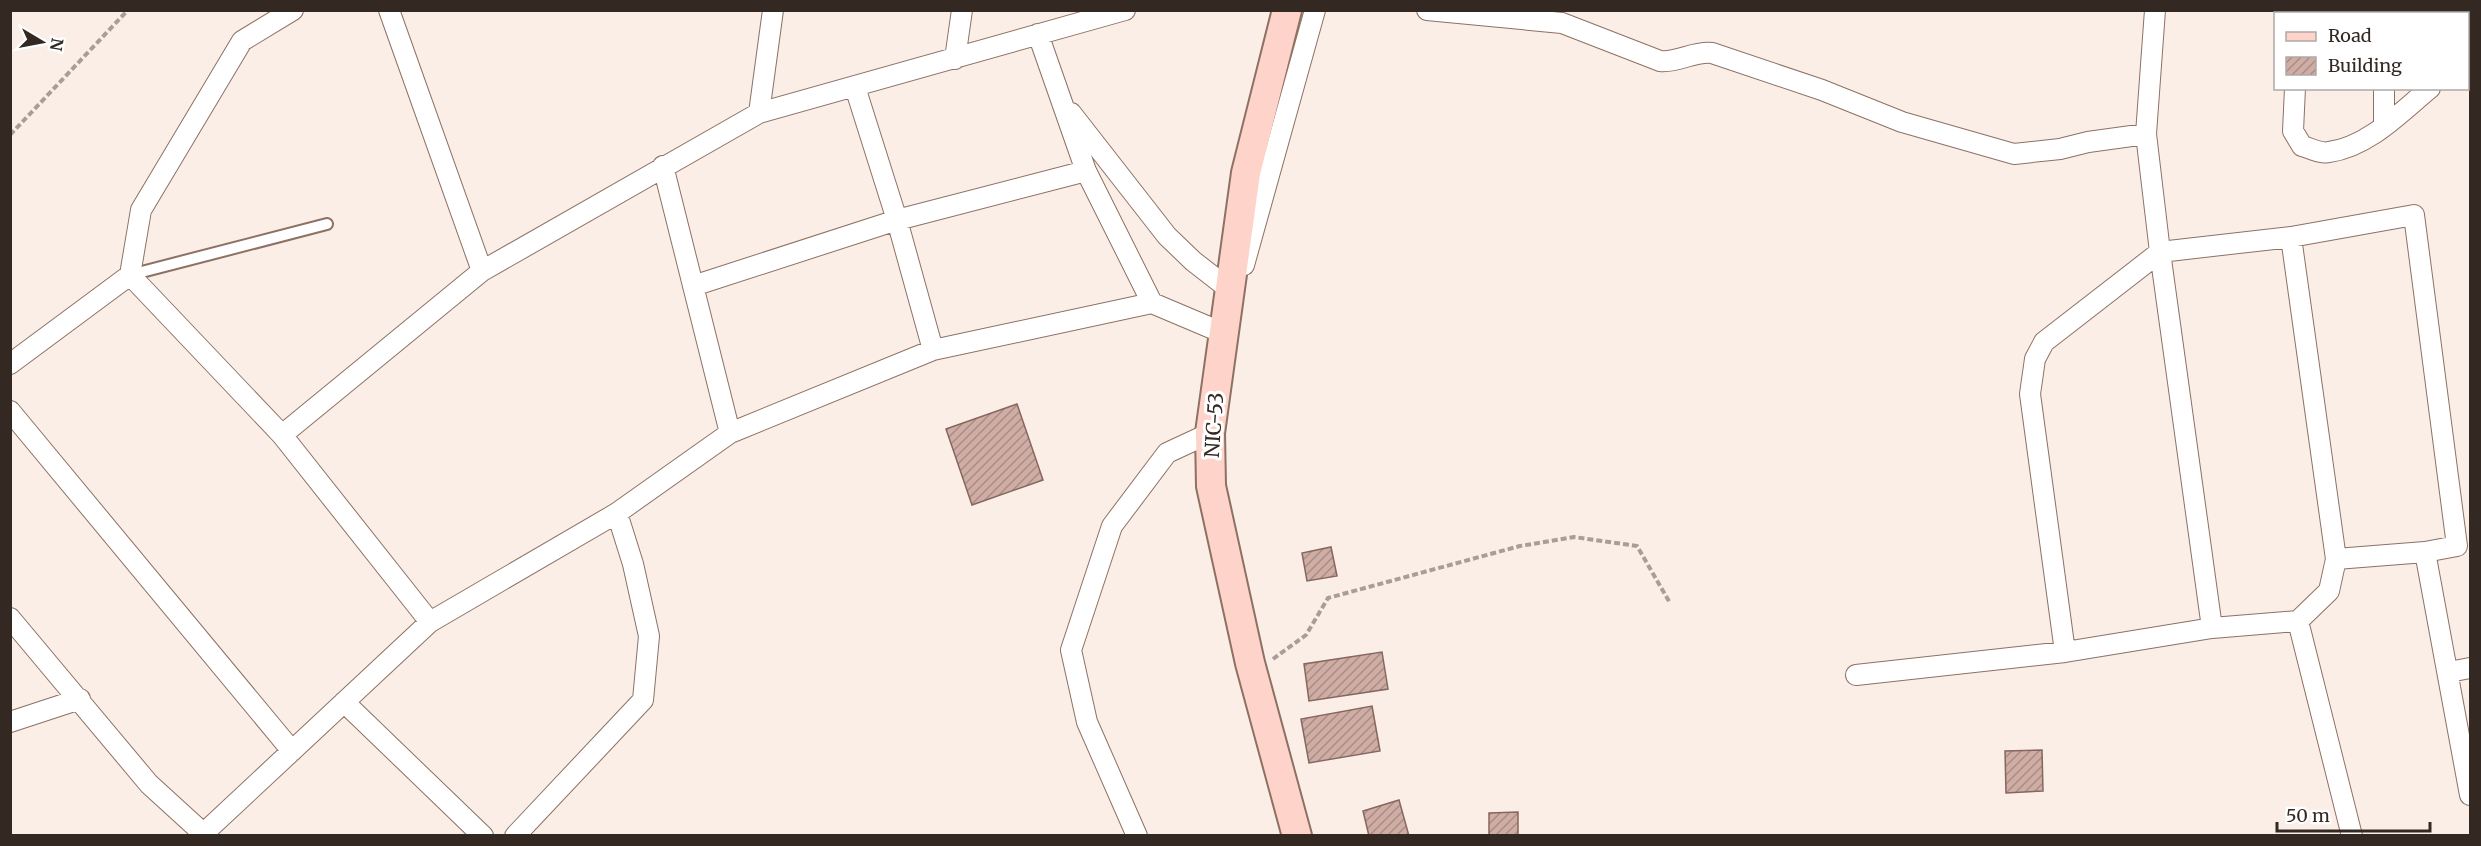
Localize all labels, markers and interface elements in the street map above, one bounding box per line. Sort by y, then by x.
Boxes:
north arrow [12,12,72,72]
legend [2274,12,2469,90]
text: Road [2328,24,2372,47]
text: N [46,37,68,53]
text: Building [2328,54,2402,77]
street label: NIC-53 [1199,391,1228,458]
scale bar [2277,795,2430,833]
text: 50 m [2286,804,2330,827]

